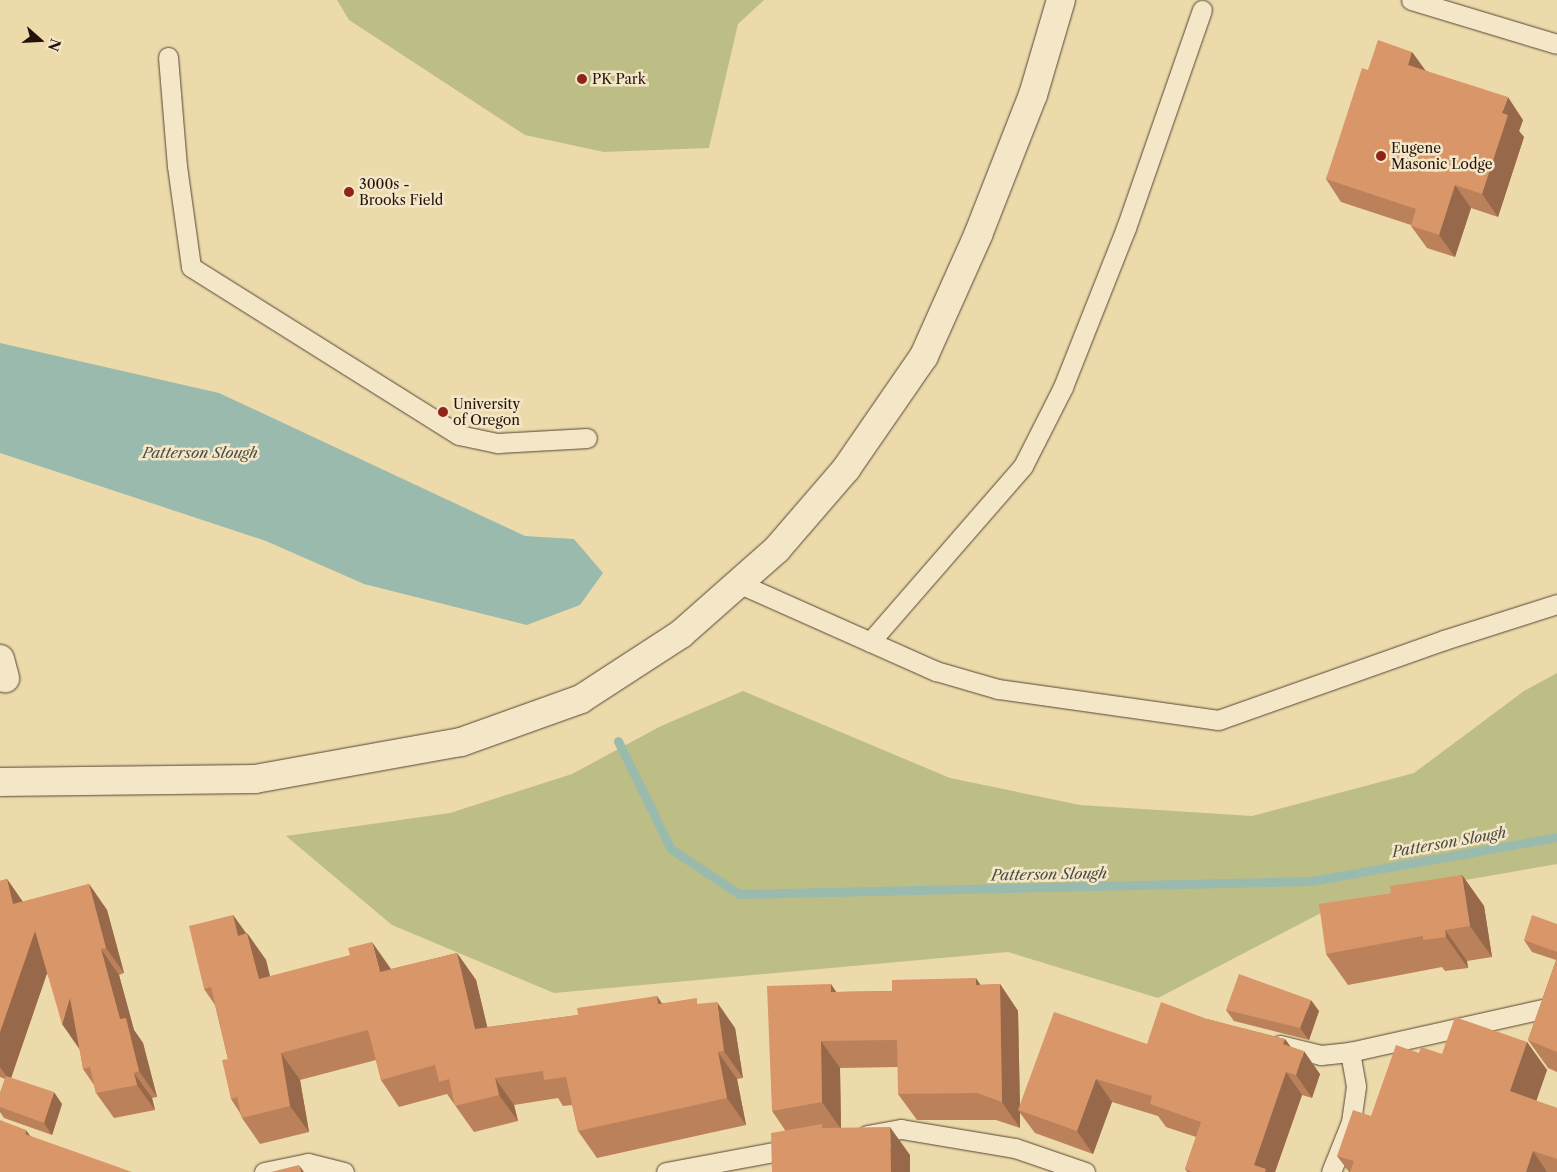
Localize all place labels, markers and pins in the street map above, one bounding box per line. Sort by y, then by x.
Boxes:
place label: PK Park [592,71,646,87]
marker: PK Park [576,73,588,85]
place label: Eugene Masonic Lodge [1391,140,1493,172]
marker: Eugene Masonic Lodge [1375,150,1387,162]
place label: 3000s - Brooks Field [359,176,443,208]
marker: 3000s - Brooks Field [343,186,355,198]
place label: University of Oregon [453,396,520,428]
marker: University of Oregon [437,406,449,418]

